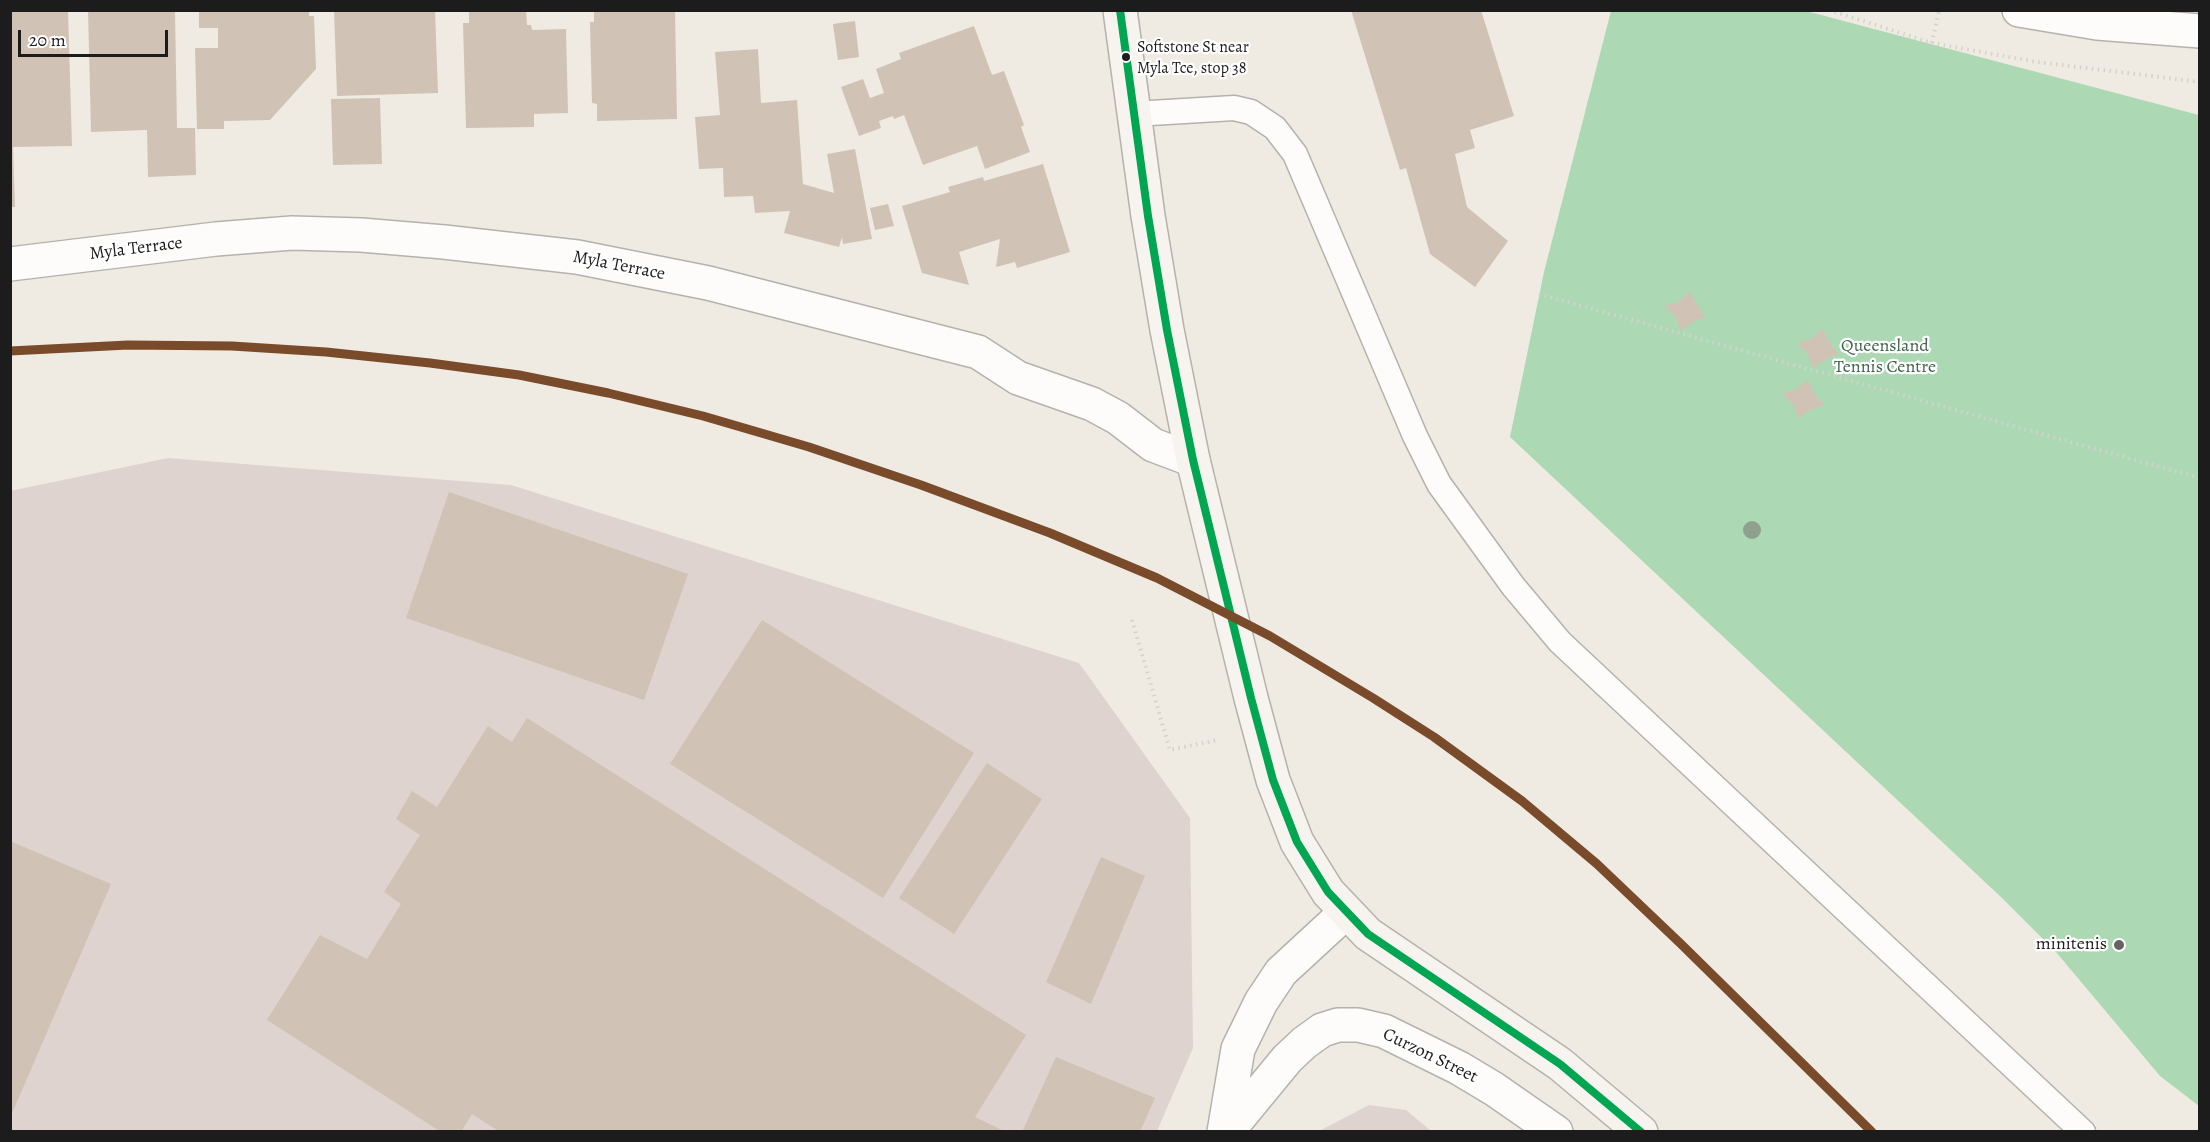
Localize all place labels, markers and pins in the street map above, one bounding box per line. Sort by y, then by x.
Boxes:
place label: Softstone St near Myla Tce, stop 38 [1137,38,1249,76]
marker: Softstone St near Myla Tce, stop 38 [1120,51,1132,63]
place label: minitenis [2036,934,2107,956]
marker: minitenis [2112,938,2126,952]

